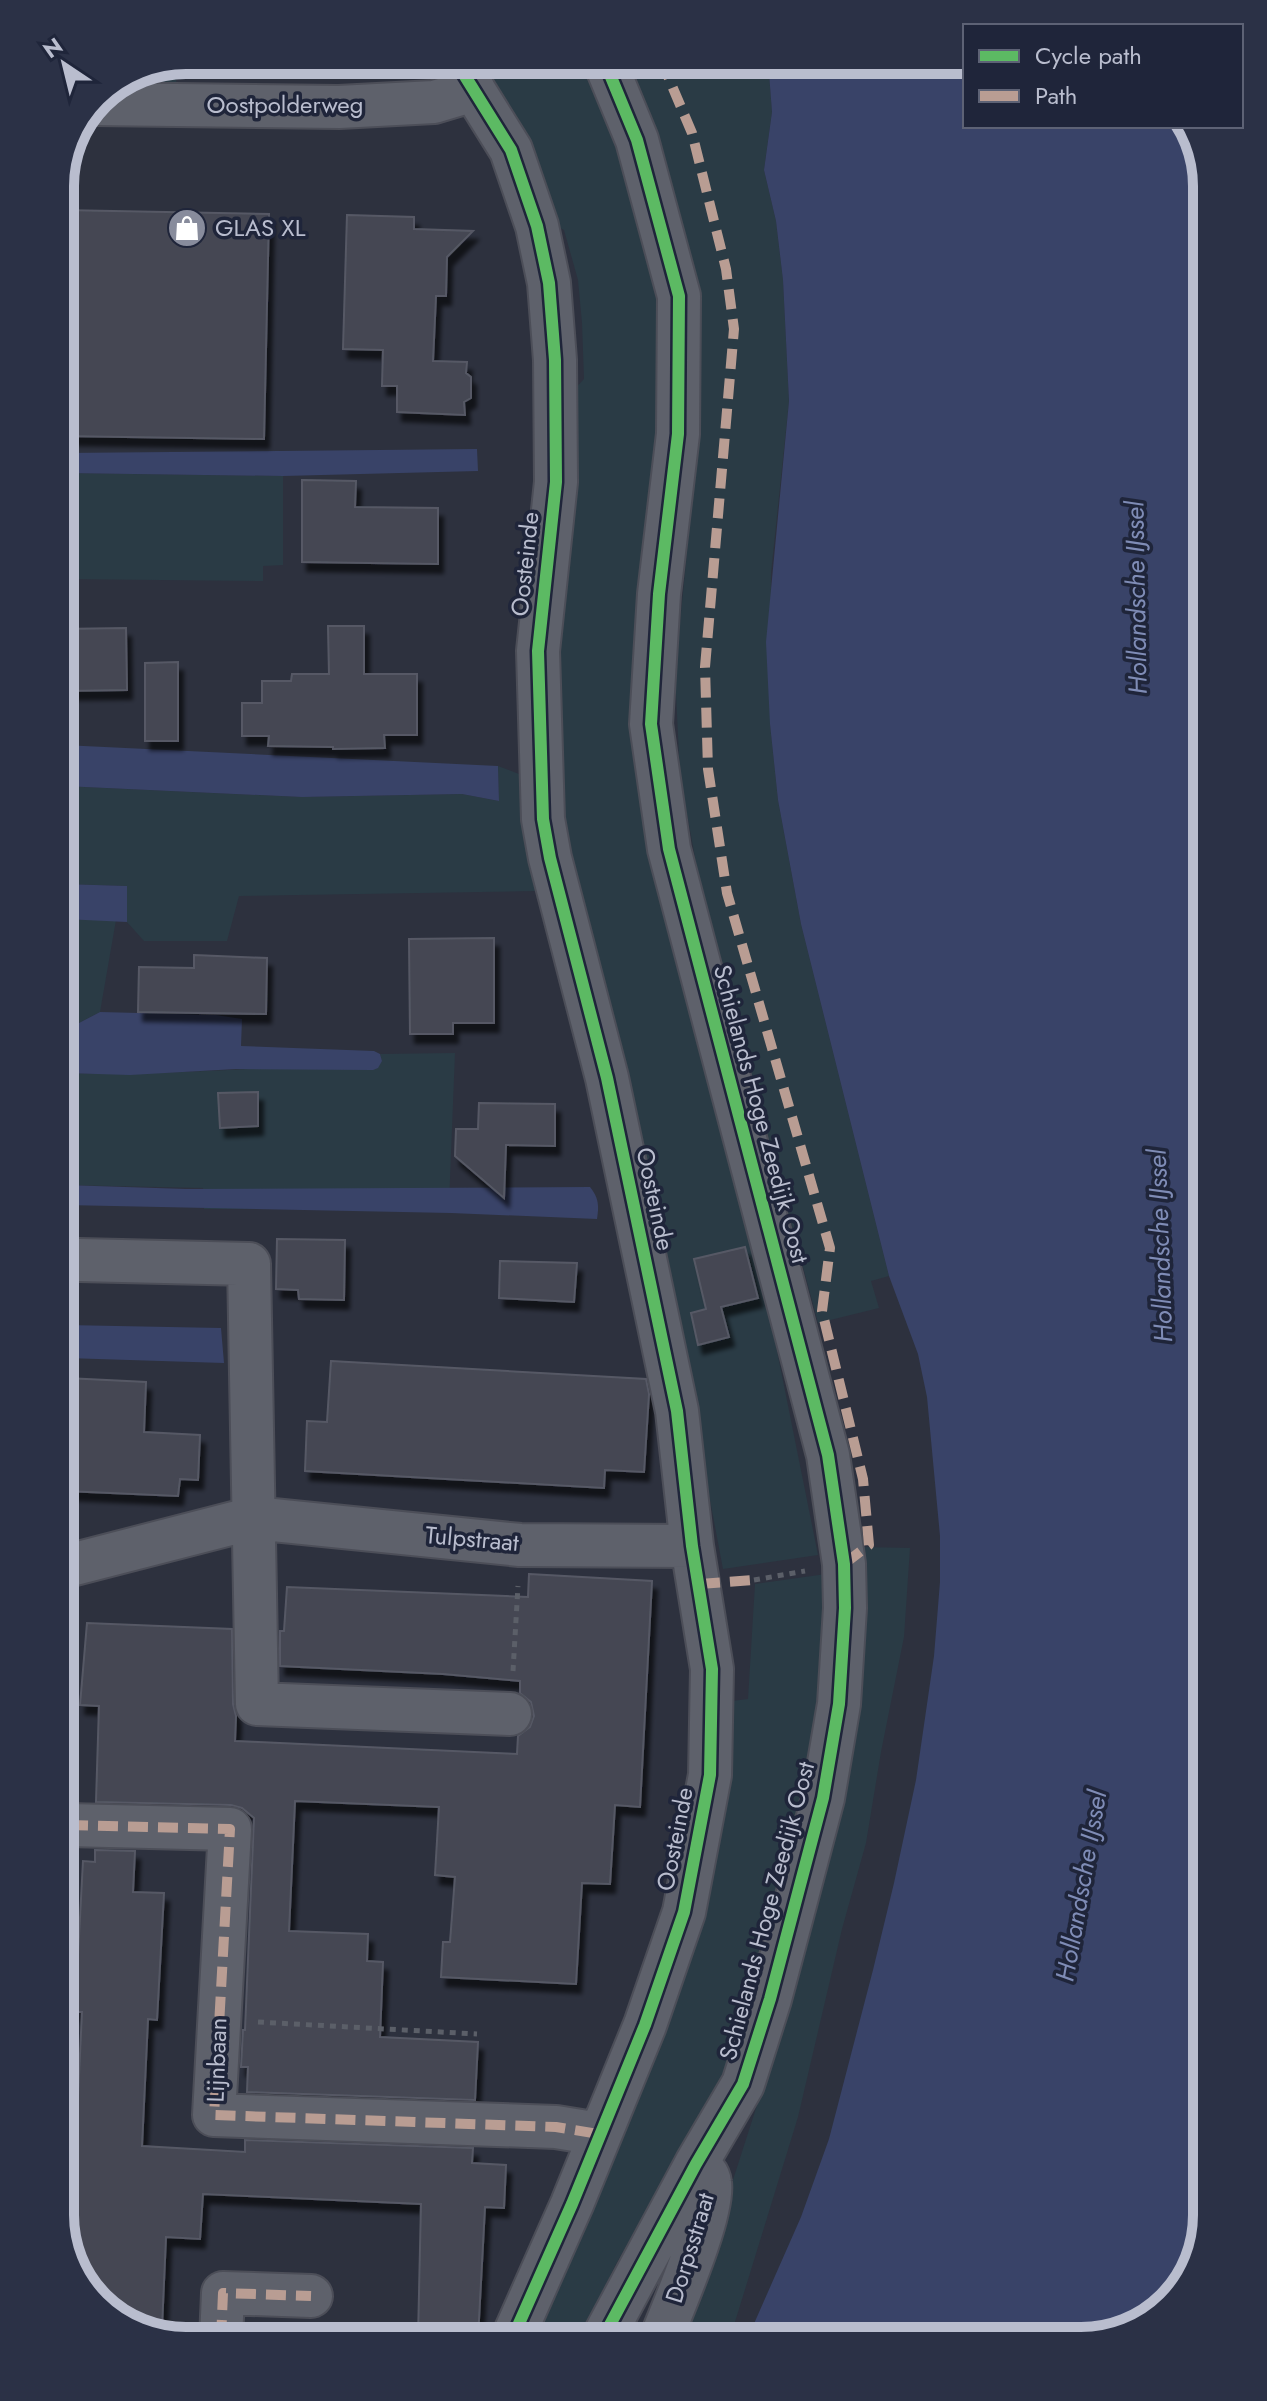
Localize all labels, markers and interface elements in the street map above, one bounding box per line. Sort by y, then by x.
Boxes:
north arrow [24,24,104,104]
legend [963,24,1243,128]
text: N [36,30,69,66]
text: Cycle path [1035,38,1142,73]
text: Path [1035,78,1077,113]
street label: Oostpolderweg [207,87,363,122]
shop icon: GLAS XL [166,207,208,249]
place label: GLAS XL [215,210,306,245]
water label: Hollandsche IJssel [1115,500,1157,695]
street label: Oosteinde [502,510,547,618]
street label: Schielands Hoge Zeedijk Oost [705,961,818,1267]
street label: Oosteinde [627,1144,683,1254]
water label: Hollandsche IJssel [1138,1148,1182,1343]
street label: Tulpstraat [424,1517,520,1560]
street label: Schielands Hoge Zeedijk Oost [710,1757,823,2064]
street label: Oosteinde [647,1784,702,1894]
water label: Hollandsche IJssel [1046,1786,1117,1984]
street label: Lijnbaan [198,2017,235,2103]
street label: Dorpsstraat [656,2188,723,2307]

